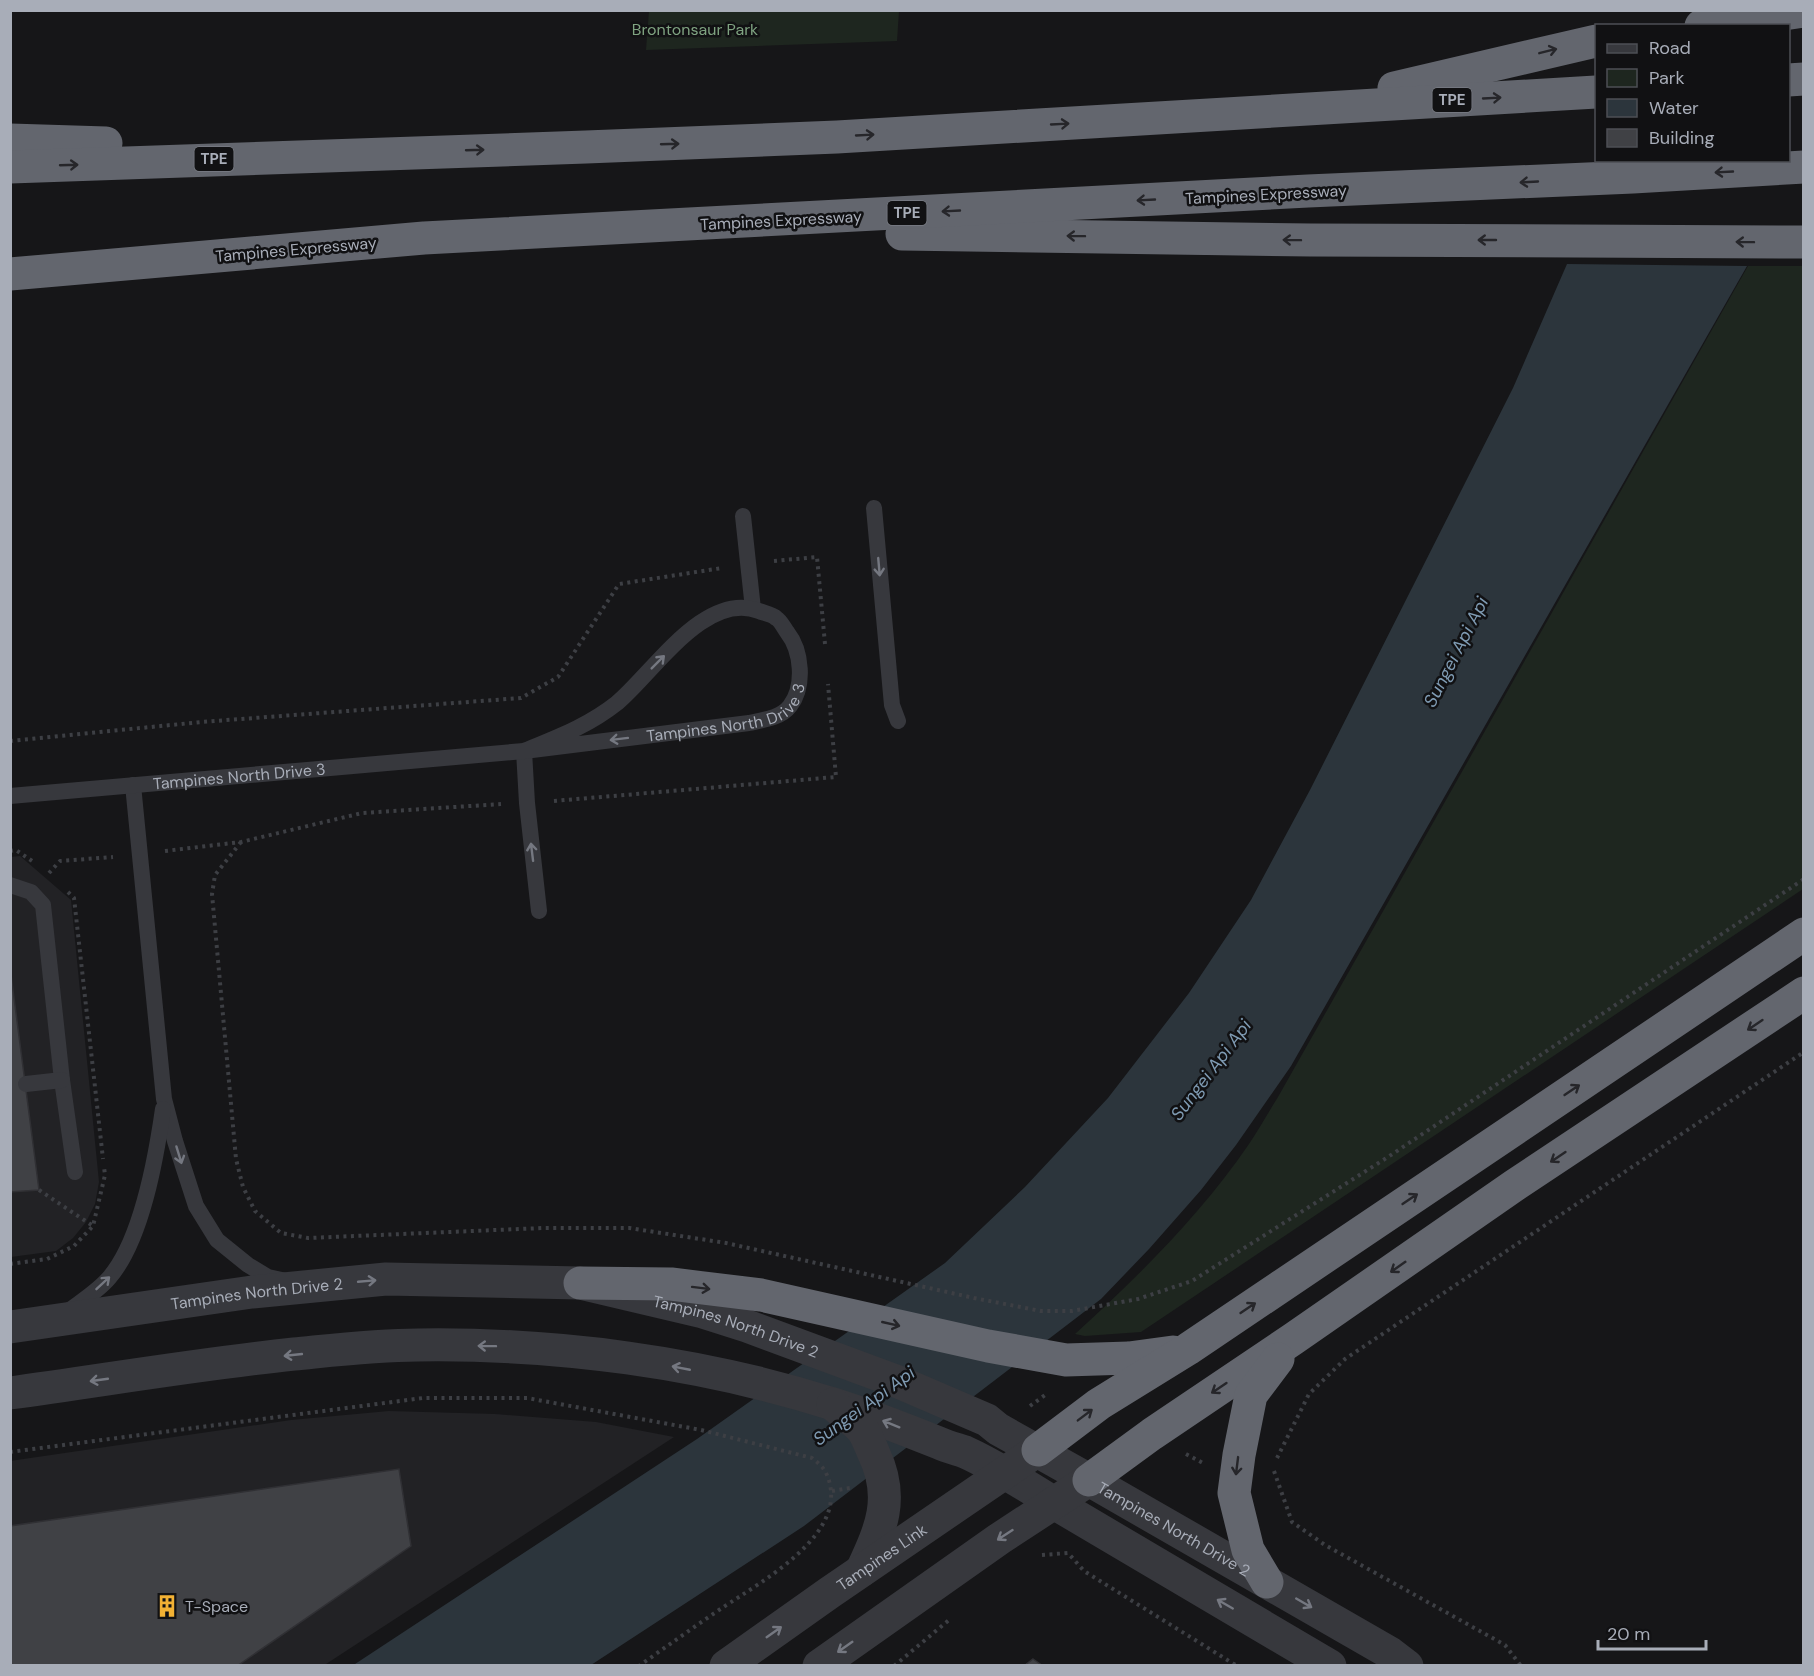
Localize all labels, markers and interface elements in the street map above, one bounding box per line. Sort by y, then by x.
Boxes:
park label: Brontonsaur Park [632,19,758,40]
legend [1595,24,1790,162]
text: Road [1649,36,1691,60]
one-way arrow [1539,45,1558,57]
text: Park [1649,66,1685,90]
road number: TPE [1432,88,1472,112]
one-way arrow [1481,92,1501,103]
text: Water [1649,96,1699,120]
one-way arrow [1049,118,1069,129]
text: Building [1649,126,1714,150]
one-way arrow [855,129,875,140]
one-way arrow [660,138,680,149]
one-way arrow [465,145,485,156]
road number: TPE [194,147,234,171]
one-way arrow [58,159,78,170]
one-way arrow [1715,166,1735,177]
one-way arrow [1520,176,1540,187]
street label: Tampines Expressway [1185,180,1348,209]
one-way arrow [1136,195,1156,206]
road number: TPE [888,201,926,225]
street label: Tampines Expressway [700,206,863,235]
one-way arrow [942,206,962,217]
one-way arrow [1067,230,1087,242]
street label: Tampines Expressway [214,232,378,267]
one-way arrow [1283,234,1303,245]
one-way arrow [1478,235,1498,246]
one-way arrow [1736,236,1756,248]
one-way arrow [874,556,885,576]
water label: Sungei Api Api [1418,592,1494,711]
one-way arrow [651,655,665,670]
street label: Tampines North Drive 3 [645,681,810,747]
one-way arrow [610,734,629,745]
street label: Tampines North Drive 3 [152,758,326,794]
one-way arrow [527,843,538,863]
water label: Sungei Api Api [1165,1014,1257,1125]
one-way arrow [1747,1019,1764,1031]
one-way arrow [1563,1084,1579,1096]
one-way arrow [174,1145,185,1164]
one-way arrow [1550,1151,1566,1163]
one-way arrow [1401,1193,1418,1205]
one-way arrow [1390,1261,1406,1273]
street label: Tampines North Drive 2 [169,1273,344,1315]
one-way arrow [356,1275,376,1286]
one-way arrow [95,1276,110,1290]
one-way arrow [690,1282,710,1293]
street label: Tampines North Drive 2 [651,1291,821,1363]
one-way arrow [1240,1302,1256,1314]
one-way arrow [881,1319,900,1331]
one-way arrow [478,1340,498,1352]
one-way arrow [283,1349,303,1360]
water label: Sungei Api Api [808,1360,920,1451]
one-way arrow [671,1362,691,1373]
one-way arrow [90,1375,110,1386]
one-way arrow [1211,1383,1228,1395]
one-way arrow [1077,1408,1093,1421]
one-way arrow [882,1418,901,1429]
one-way arrow [1232,1456,1243,1475]
street label: Tampines North Drive 2 [1094,1477,1254,1581]
street label: Tampines Link [833,1519,931,1596]
one-way arrow [997,1529,1014,1541]
building icon: T-Space [154,1593,180,1619]
place label: T-Space [185,1596,248,1617]
one-way arrow [1295,1597,1312,1609]
one-way arrow [1217,1598,1234,1610]
scale bar [1598,1613,1706,1651]
text: 20 m [1607,1622,1650,1646]
one-way arrow [765,1626,781,1638]
one-way arrow [838,1641,854,1653]

